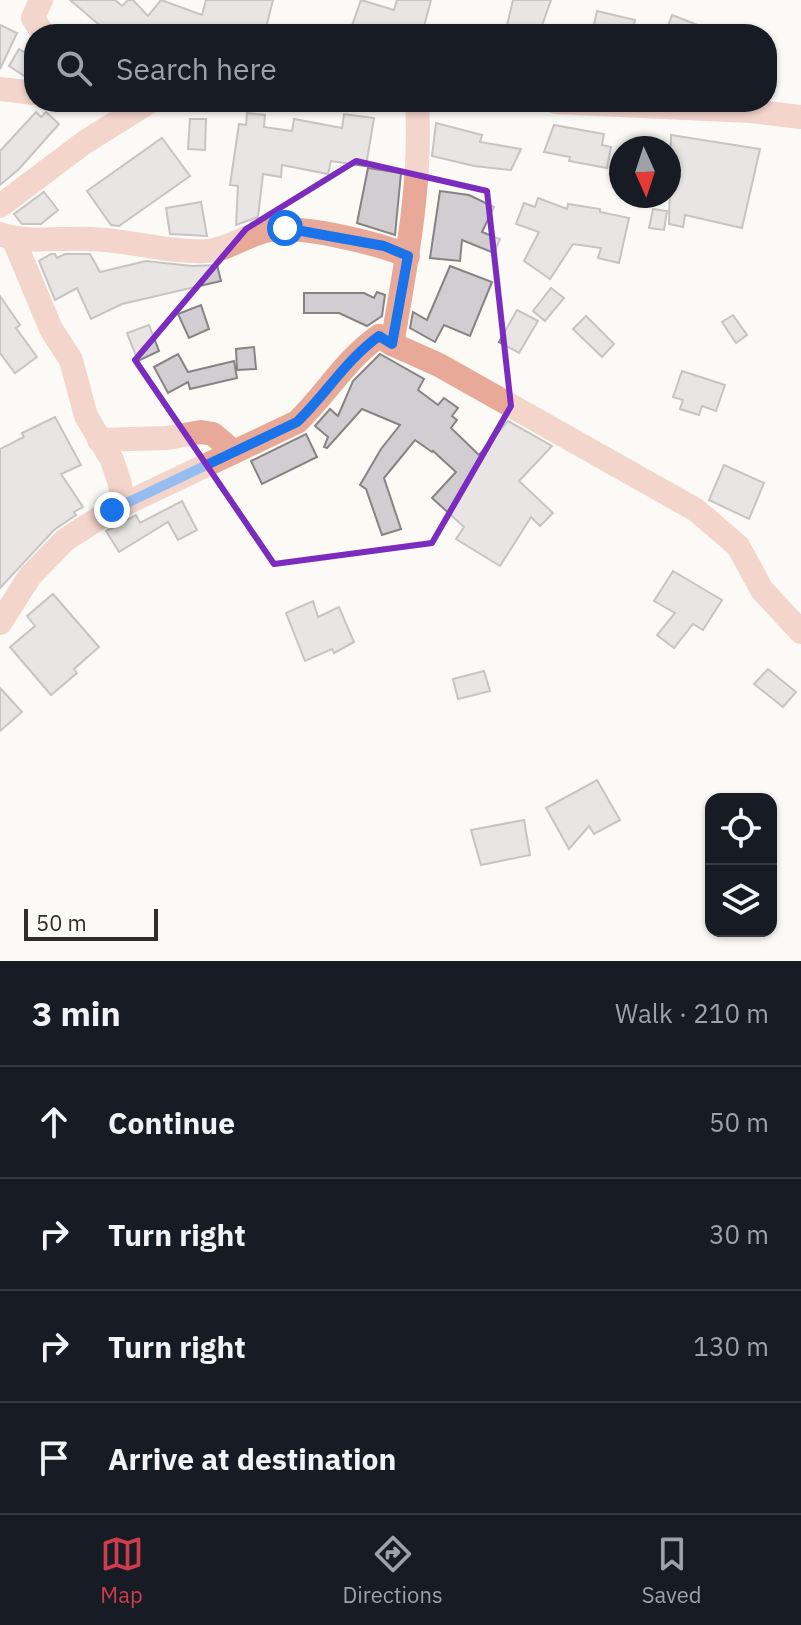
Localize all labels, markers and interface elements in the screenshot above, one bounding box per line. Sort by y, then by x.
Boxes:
search box [24,24,777,112]
icon: search [52,46,96,90]
text: Search here [116,49,277,88]
north arrow [609,136,681,208]
route start [267,210,303,246]
route end [94,492,130,528]
map controls [705,793,777,937]
button: locate [705,793,777,865]
button: layers [705,865,777,937]
scale bar [24,905,158,941]
text: 50 m [36,908,87,937]
text: 3 min [32,991,121,1035]
text: Walk · 210 m [615,996,769,1030]
icon: ahead [32,1100,76,1144]
text: Continue [108,1103,235,1142]
text: 50 m [709,1105,769,1139]
icon: right [32,1212,76,1256]
text: Turn right [108,1215,246,1254]
text: 30 m [709,1217,769,1251]
icon: right [32,1324,76,1368]
text: Turn right [108,1327,246,1366]
text: 130 m [693,1329,769,1363]
icon: arrive [32,1436,76,1480]
text: Arrive at destination [108,1439,396,1478]
tab: Map [100,1532,144,1609]
tab: Directions [343,1532,443,1609]
tab: Saved [642,1532,701,1609]

